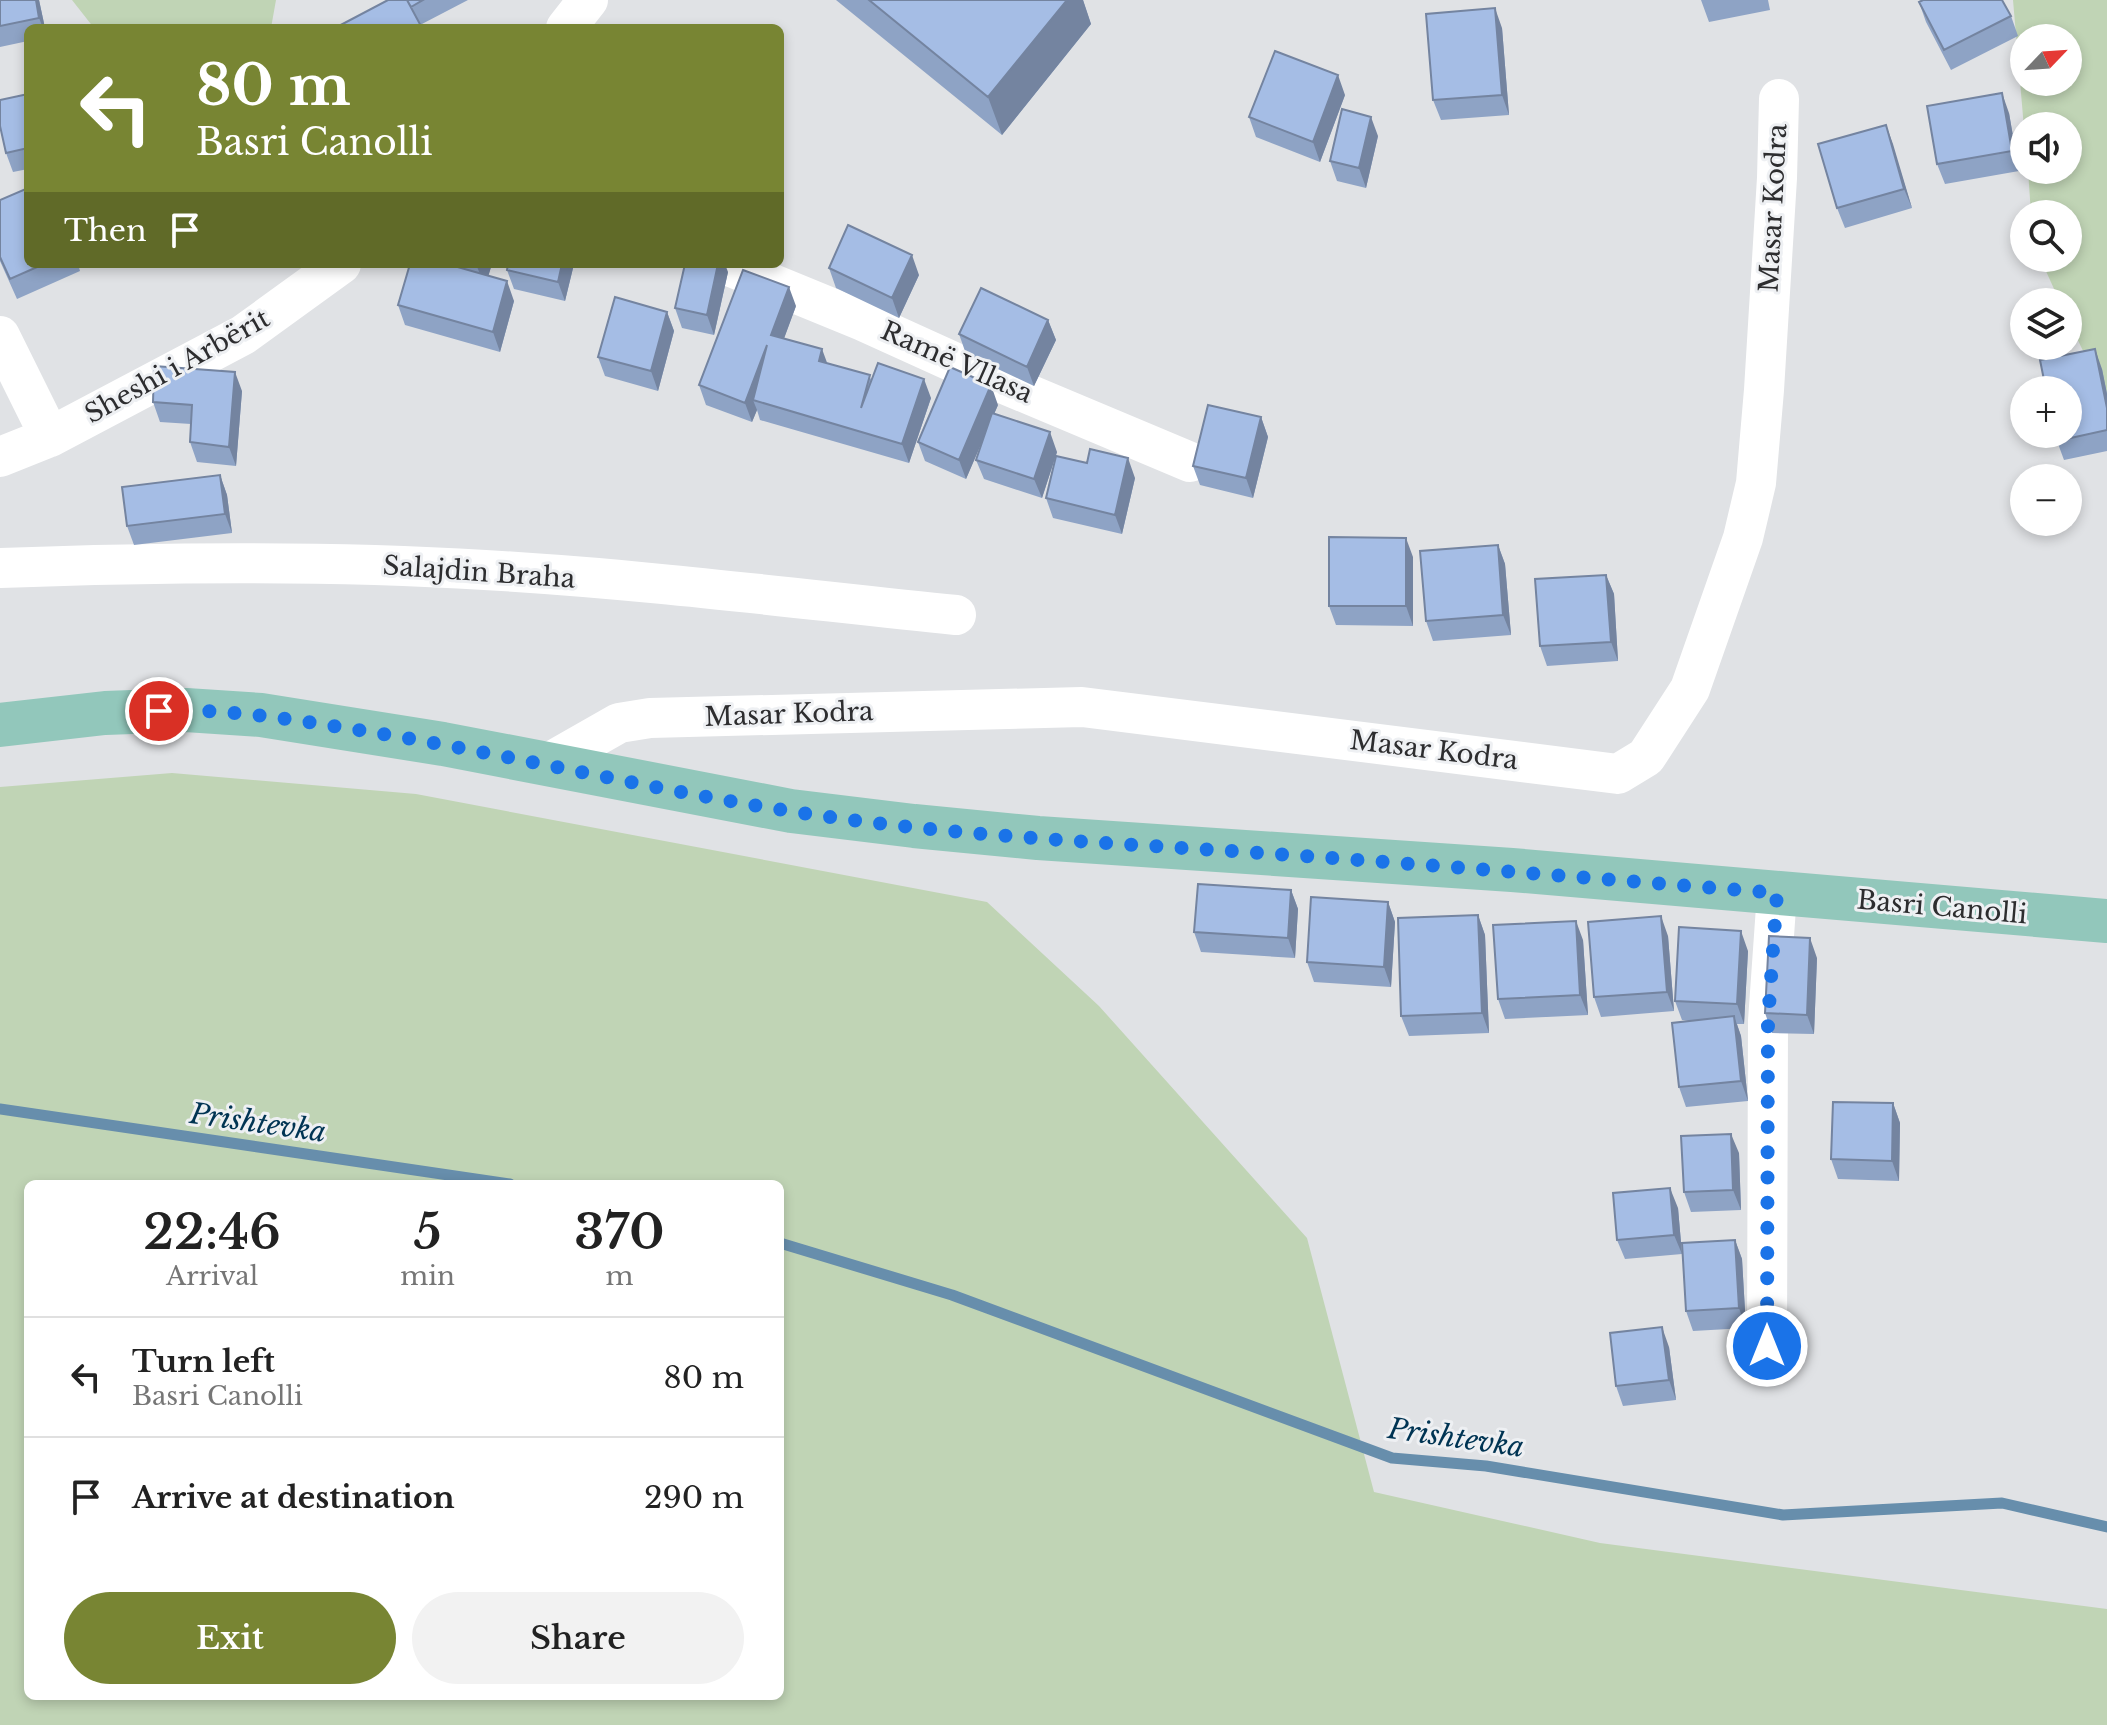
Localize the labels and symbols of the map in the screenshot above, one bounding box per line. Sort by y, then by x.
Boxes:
north arrow [2010,24,2082,96]
street label: Masar Kodra [1753,122,1793,293]
street label: Sheshi i Arbërit [79,302,275,430]
street label: Ramë Vllasa [876,314,1038,410]
street label: Salajdin Braha [382,549,577,595]
pin [125,677,193,745]
street label: Masar Kodra [704,695,875,733]
street label: Masar Kodra [1348,724,1520,776]
street label: Basri Canolli [1856,884,2029,930]
water label: Prishtevka [187,1096,328,1150]
position arrow [1725,1304,1809,1388]
water label: Prishtevka [1385,1411,1526,1465]

